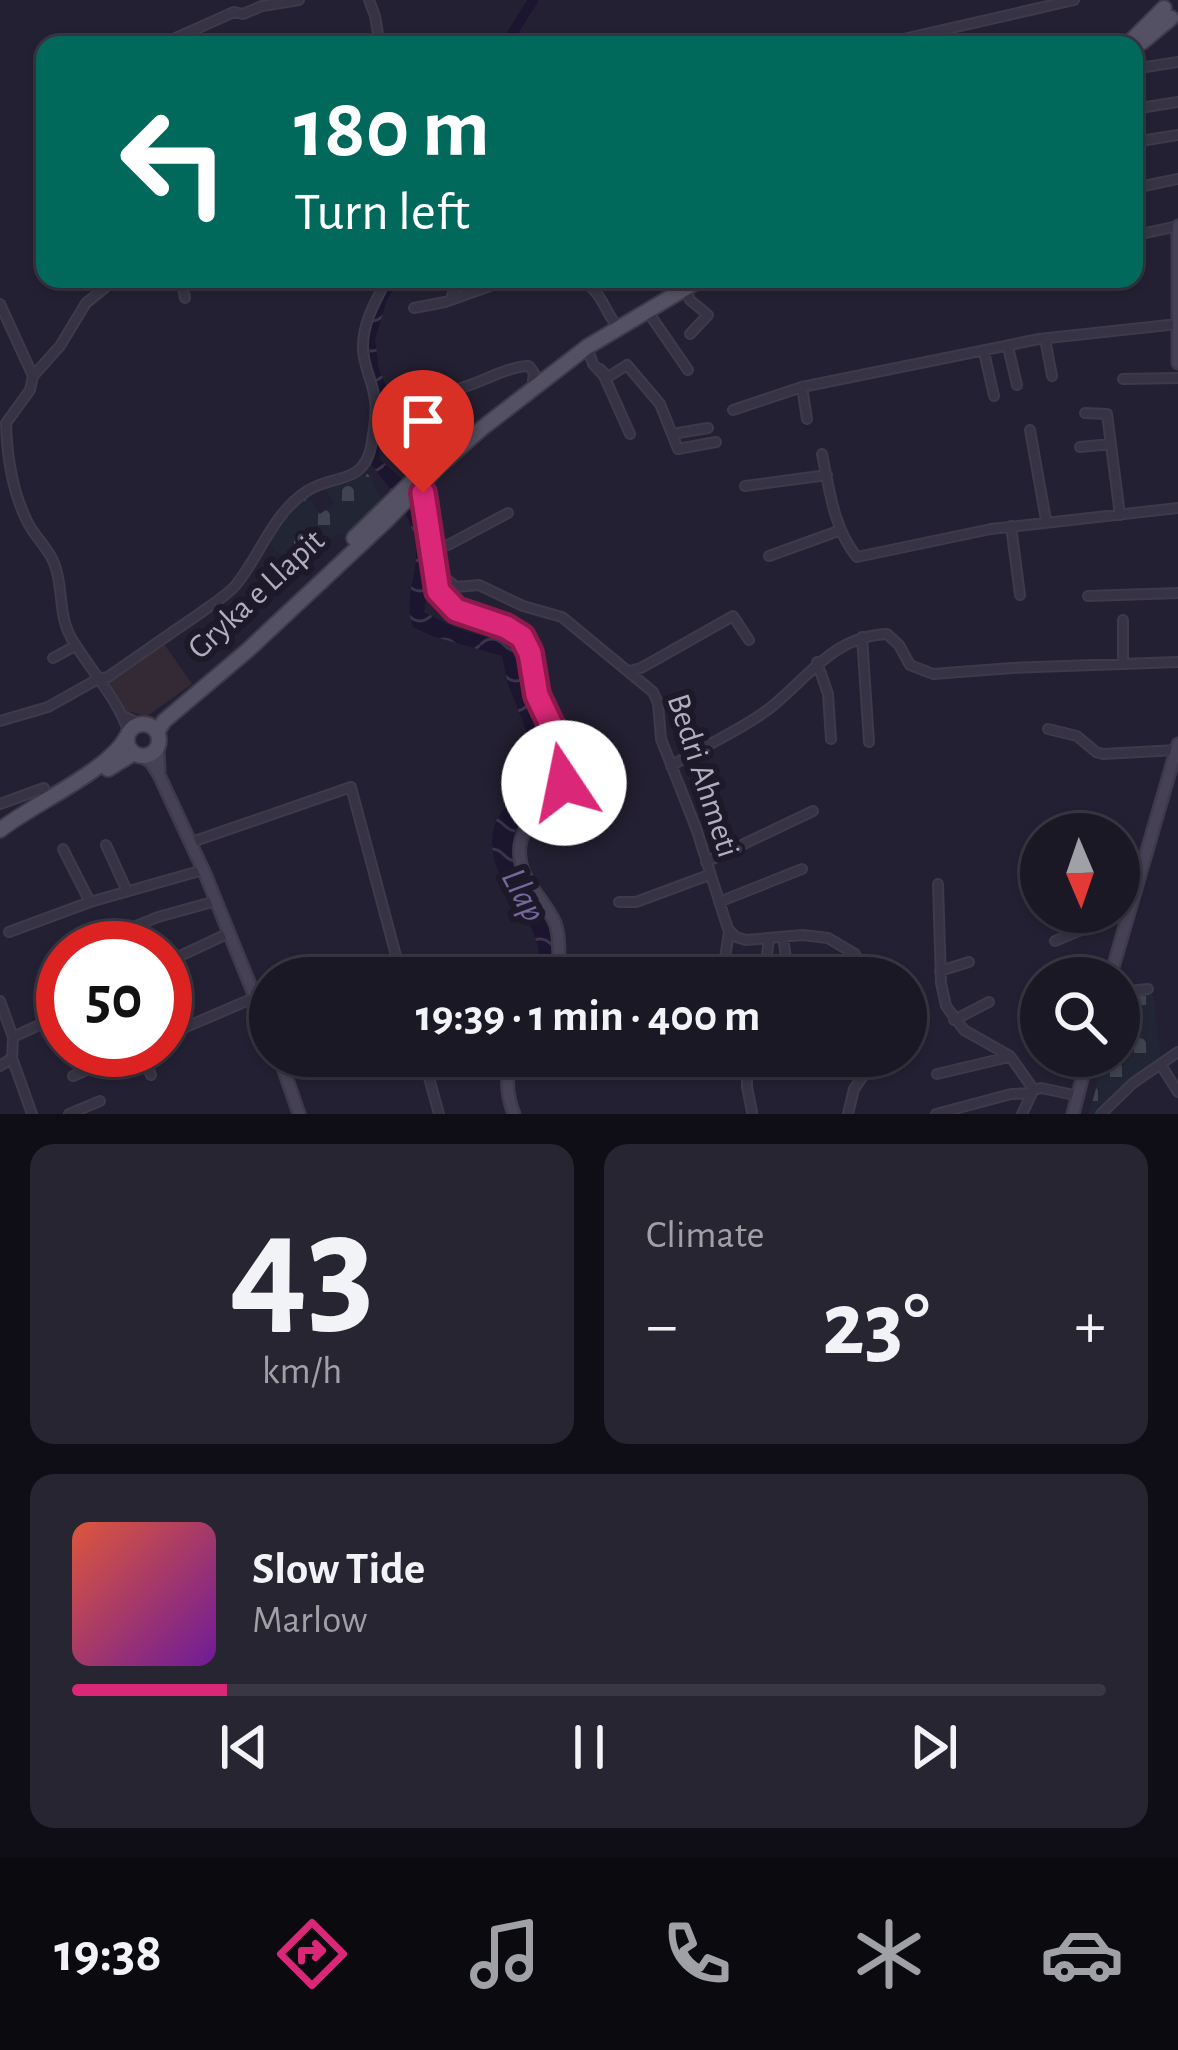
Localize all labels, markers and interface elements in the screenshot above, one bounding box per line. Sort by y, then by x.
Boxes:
icon: left [96,84,252,240]
text: 180 m [294,88,490,172]
text: Turn left [294,186,470,240]
pin [372,370,474,493]
icon: arrive [390,388,456,454]
street label: Gryka e Llapit [182,524,331,666]
street label: Bedri Ahmeti [661,690,745,862]
position arrow [501,720,627,846]
north arrow [1020,813,1140,933]
map controls [1020,813,1140,1077]
water label: Llap [494,862,552,928]
speed limit sign: 50 [36,921,192,1077]
button: search [1020,957,1140,1077]
text: 19:39 · 1 min · 400 m [416,994,760,1039]
text: 43 [229,1192,375,1348]
text: Climate [646,1216,764,1255]
text: 23° [822,1281,930,1371]
text: − [646,1293,678,1359]
text: + [1074,1293,1106,1359]
text: km/h [262,1352,342,1391]
text: Slow Tide [252,1547,425,1592]
text: Marlow [252,1601,367,1640]
icon: previous [211,1714,277,1780]
icon: pause [556,1714,622,1780]
icon: next [901,1714,967,1780]
icon: directions [270,1912,354,1996]
icon: music [463,1912,547,1996]
icon: phone [655,1912,739,1996]
icon: climate [847,1912,931,1996]
icon: car [1040,1912,1124,1996]
text: 19:38 [54,1927,162,1981]

